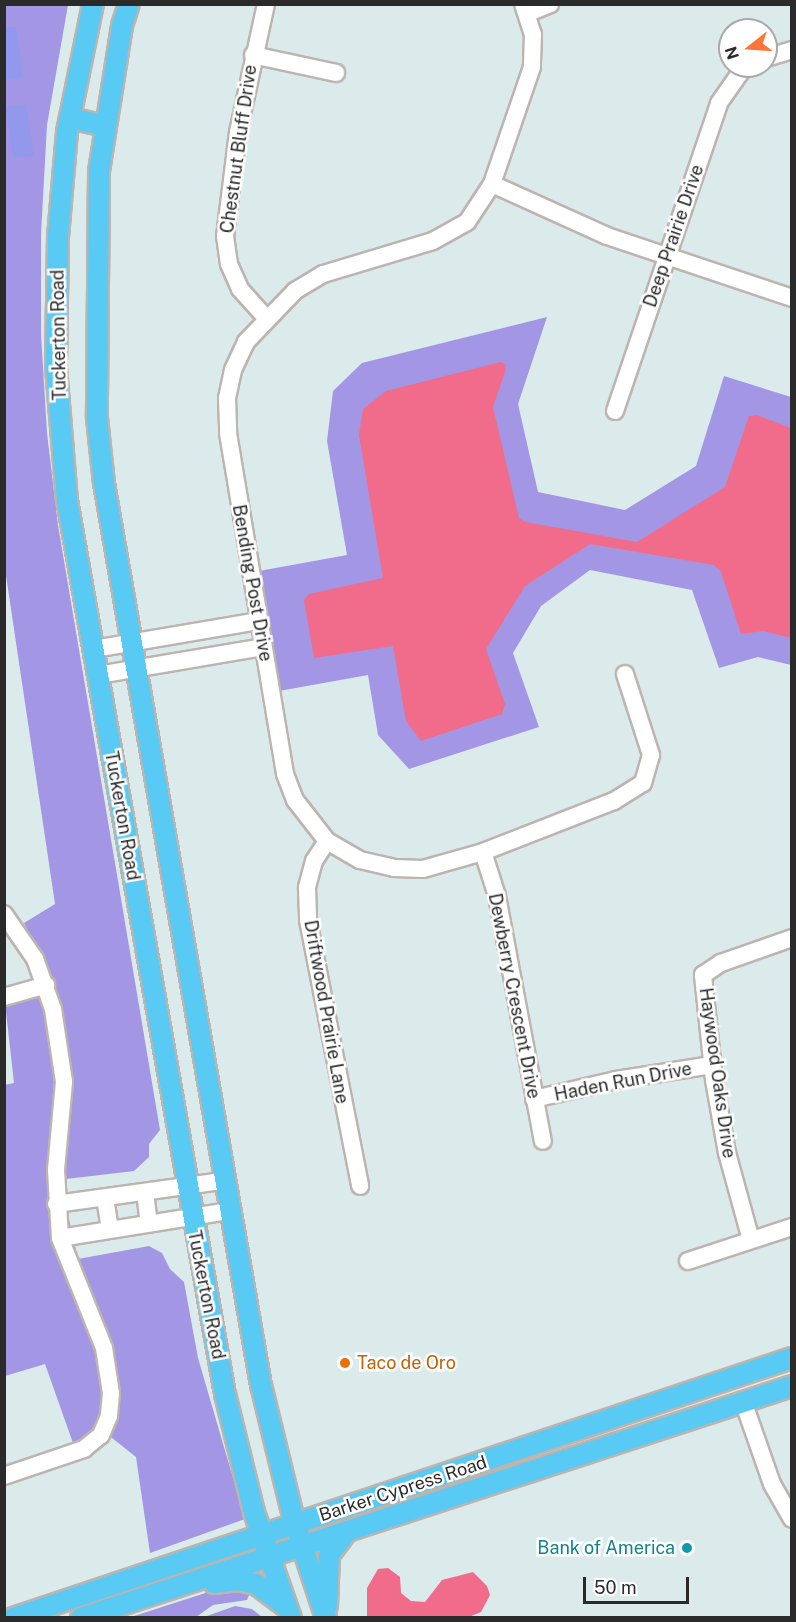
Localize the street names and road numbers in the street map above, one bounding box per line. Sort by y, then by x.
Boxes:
street label: Chestnut Bluff Drive [216,63,262,235]
street label: Deep Prairie Drive [639,162,709,310]
street label: Tuckerton Road [47,269,71,401]
street label: Bending Post Drive [228,503,276,663]
street label: Tuckerton Road [100,750,144,882]
street label: Dewberry Crescent Drive [483,891,545,1101]
street label: Driftwood Prairie Lane [299,918,353,1106]
street label: Haywood Oaks Drive [694,986,740,1160]
street label: Haden Run Drive [552,1058,694,1106]
street label: Tuckerton Road [183,1229,229,1361]
street label: Barker Cypress Road [316,1452,490,1526]

